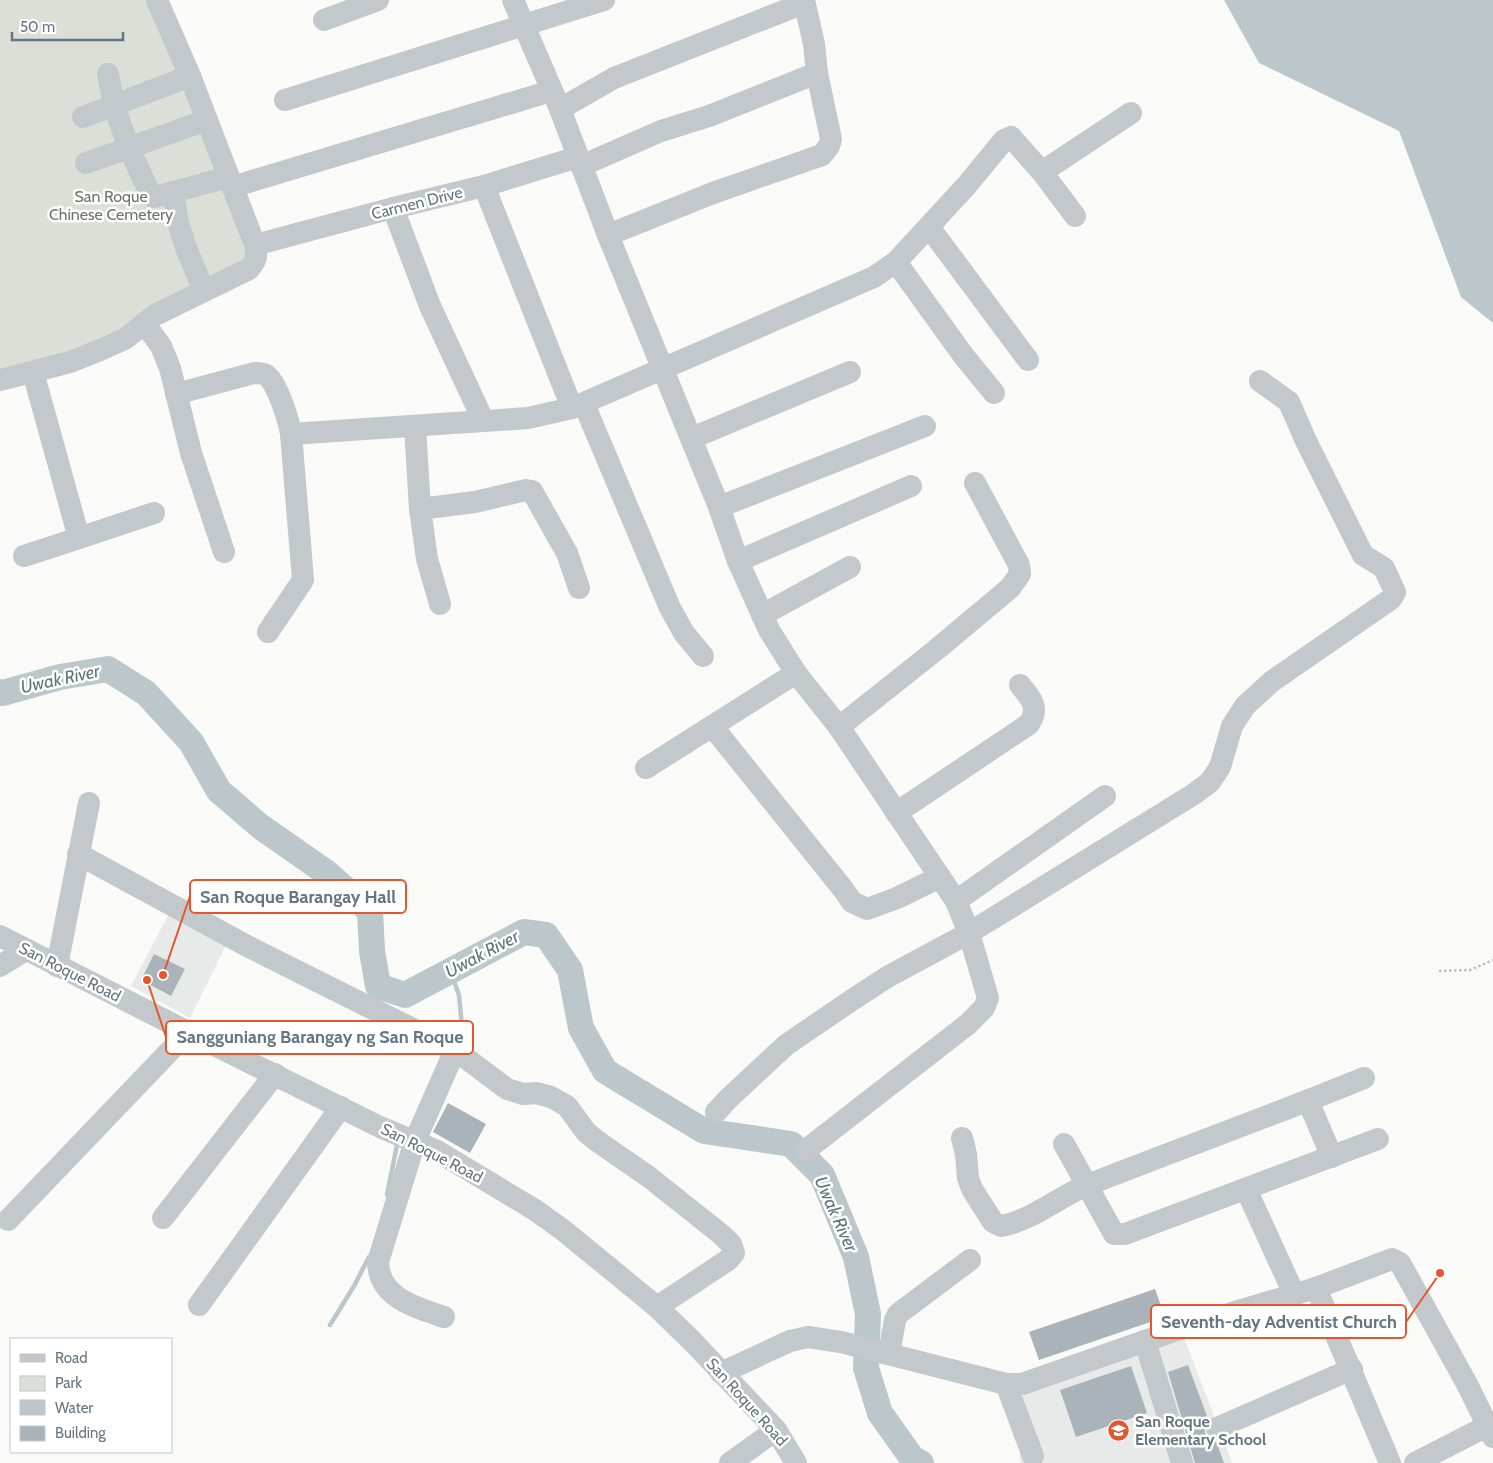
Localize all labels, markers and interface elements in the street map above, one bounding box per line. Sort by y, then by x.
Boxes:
scale bar [12,10,124,42]
text: 50 m [20,18,55,36]
street label: Carmen Drive [369,183,465,223]
park label: San Roque Chinese Cemetery [49,187,173,224]
water label: Uwak River [18,660,103,698]
callout: San Roque Barangay Hall [190,880,406,913]
text: San Roque Barangay Hall [200,886,396,908]
water label: Uwak River [441,925,524,983]
street label: San Roque Road [16,938,124,1006]
callout: Sangguniang Barangay ng San Roque [166,1021,473,1054]
text: Sangguniang Barangay ng San Roque [177,1026,463,1048]
street label: San Roque Road [378,1119,486,1187]
water label: Uwak River [810,1173,863,1257]
callout: Seventh-day Adventist Church [1151,1305,1406,1338]
text: Seventh-day Adventist Church [1161,1311,1397,1333]
legend [10,1338,172,1453]
text: Road [55,1349,88,1367]
street label: San Roque Road [703,1354,791,1450]
text: Park [55,1374,82,1392]
text: Water [55,1399,93,1417]
place label: San Roque Elementary School [1135,1412,1266,1449]
school or university icon: San Roque Elementary School [1107,1418,1131,1442]
text: Building [55,1424,106,1442]

